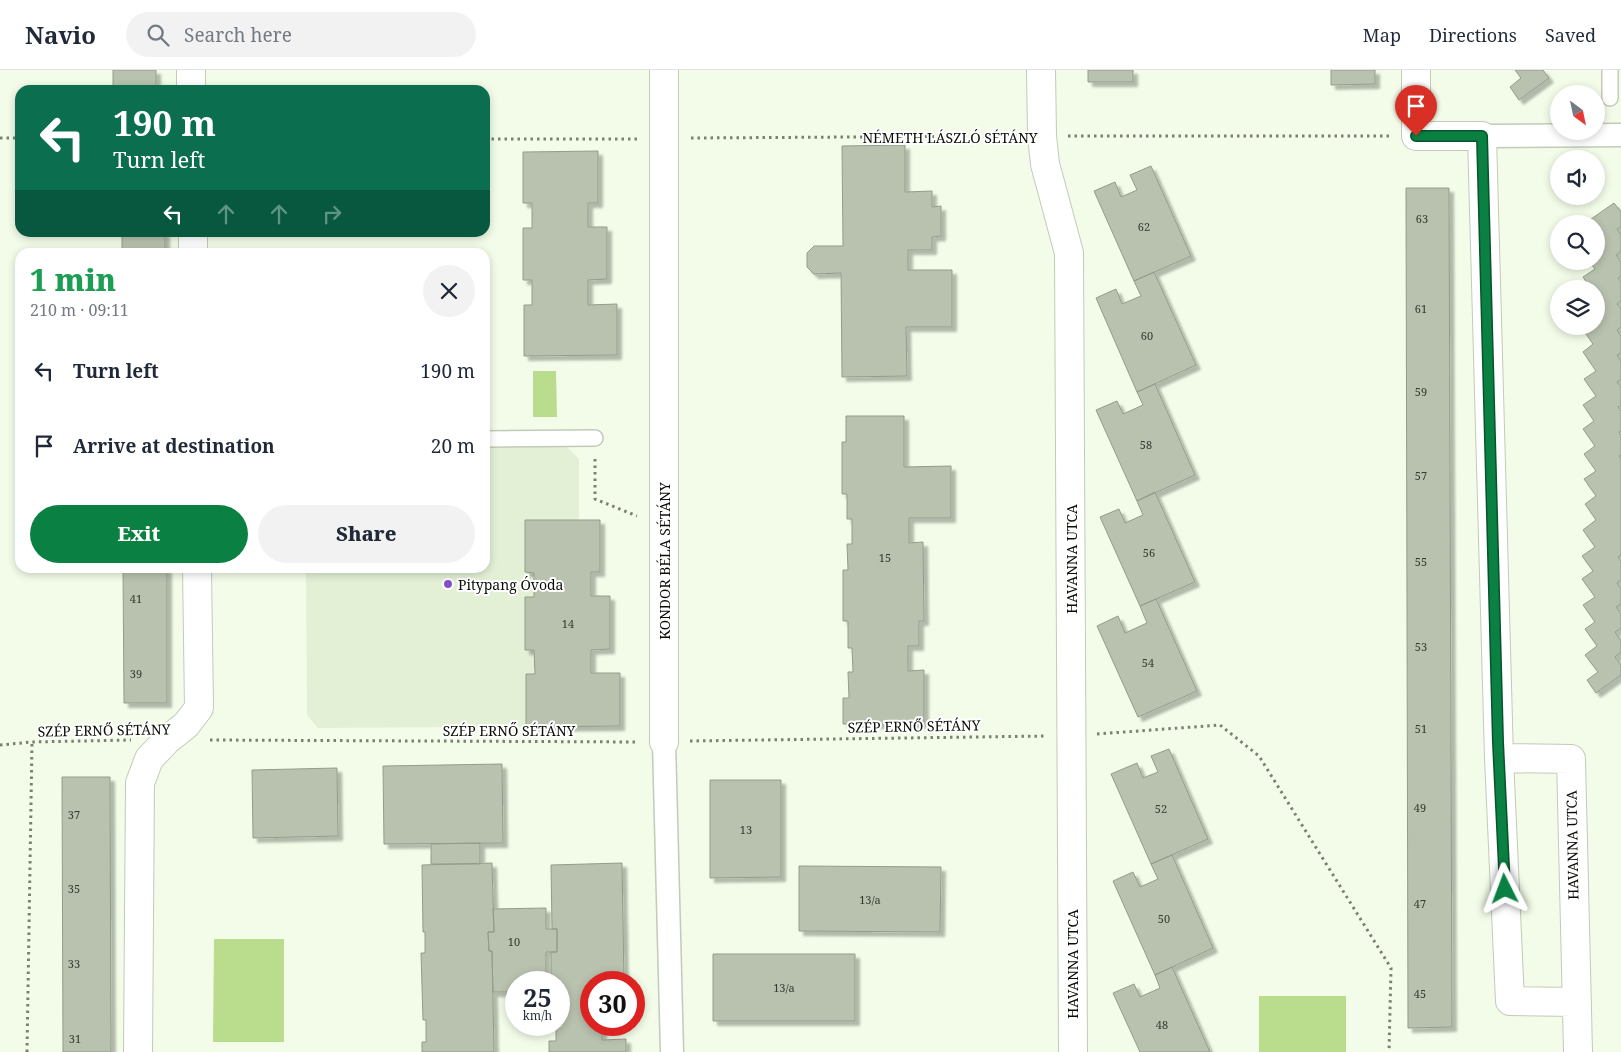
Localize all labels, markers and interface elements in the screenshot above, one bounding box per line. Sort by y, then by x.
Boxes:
search box [126,12,476,57]
text: Navio [25,18,96,51]
icon: search [144,21,172,49]
text: Search here [184,22,292,48]
text: Map [1363,23,1401,47]
text: Directions [1429,23,1517,47]
text: Saved [1545,23,1596,47]
pin [1395,85,1437,136]
north arrow [1550,85,1605,140]
map controls [1550,85,1605,335]
icon: arrive [1402,92,1430,120]
text: 190 m [113,99,216,146]
icon: left [30,105,95,170]
street label: NÉMETH LÁSZLÓ SÉTÁNY [862,128,1038,147]
text: Turn left [113,144,205,174]
button: sound [1550,150,1605,205]
icon: left [159,200,187,228]
icon: ahead [212,200,240,228]
icon: ahead [265,200,293,228]
icon: right [318,200,346,228]
house number: 63 [1416,211,1428,226]
button: search [1550,215,1605,270]
house number: 62 [1138,219,1150,234]
text: 1 min [30,259,116,300]
button: close [423,265,475,317]
button: layers [1550,280,1605,335]
text: 210 m · 09:11 [30,299,129,321]
house number: 61 [1415,301,1427,316]
house number: 60 [1141,328,1153,343]
icon: left [30,357,58,385]
text: Turn left [73,358,159,384]
text: 190 m [420,358,475,384]
house number: 59 [1415,384,1427,399]
icon: arrive [30,432,58,460]
text: Arrive at destination [73,433,275,459]
text: 20 m [431,433,475,459]
house number: 58 [1140,437,1152,452]
house number: 57 [1415,468,1427,483]
street label: KONDOR BÉLA SÉTÁNY [655,482,674,640]
street label: HAVANNA UTCA [1062,504,1081,614]
button: Exit [30,505,248,563]
button: Share [258,505,475,563]
house number: 56 [1143,545,1155,560]
house number: 15 [879,550,891,565]
house number: 55 [1415,554,1427,569]
place label: Pitypang Óvoda [458,575,564,594]
marker: Pitypang Óvoda [442,578,454,590]
house number: 41 [130,591,142,606]
house number: 14 [562,616,574,631]
house number: 53 [1415,639,1427,654]
house number: 54 [1142,655,1154,670]
house number: 39 [130,666,142,681]
street label: SZÉP ERNŐ SÉTÁNY [847,715,981,737]
street label: SZÉP ERNŐ SÉTÁNY [37,719,171,741]
street label: SZÉP ERNŐ SÉTÁNY [443,721,576,740]
house number: 51 [1415,721,1427,736]
street label: HAVANNA UTCA [1562,790,1582,900]
house number: 49 [1414,800,1426,815]
house number: 52 [1155,801,1167,816]
house number: 37 [68,807,80,822]
house number: 13 [740,822,752,837]
position arrow [1478,862,1530,914]
house number: 35 [68,881,80,896]
house number: 13/a [859,892,881,907]
house number: 47 [1414,896,1426,911]
street label: HAVANNA UTCA [1063,909,1082,1019]
house number: 50 [1158,911,1170,926]
house number: 10 [508,934,520,949]
house number: 33 [68,956,80,971]
speed limit sign: 30 [580,971,645,1036]
text: 25 [523,980,552,1014]
house number: 13/a [773,980,795,995]
house number: 45 [1414,986,1426,1001]
text: km/h [523,1007,552,1024]
house number: 48 [1156,1017,1168,1032]
house number: 31 [69,1031,81,1046]

